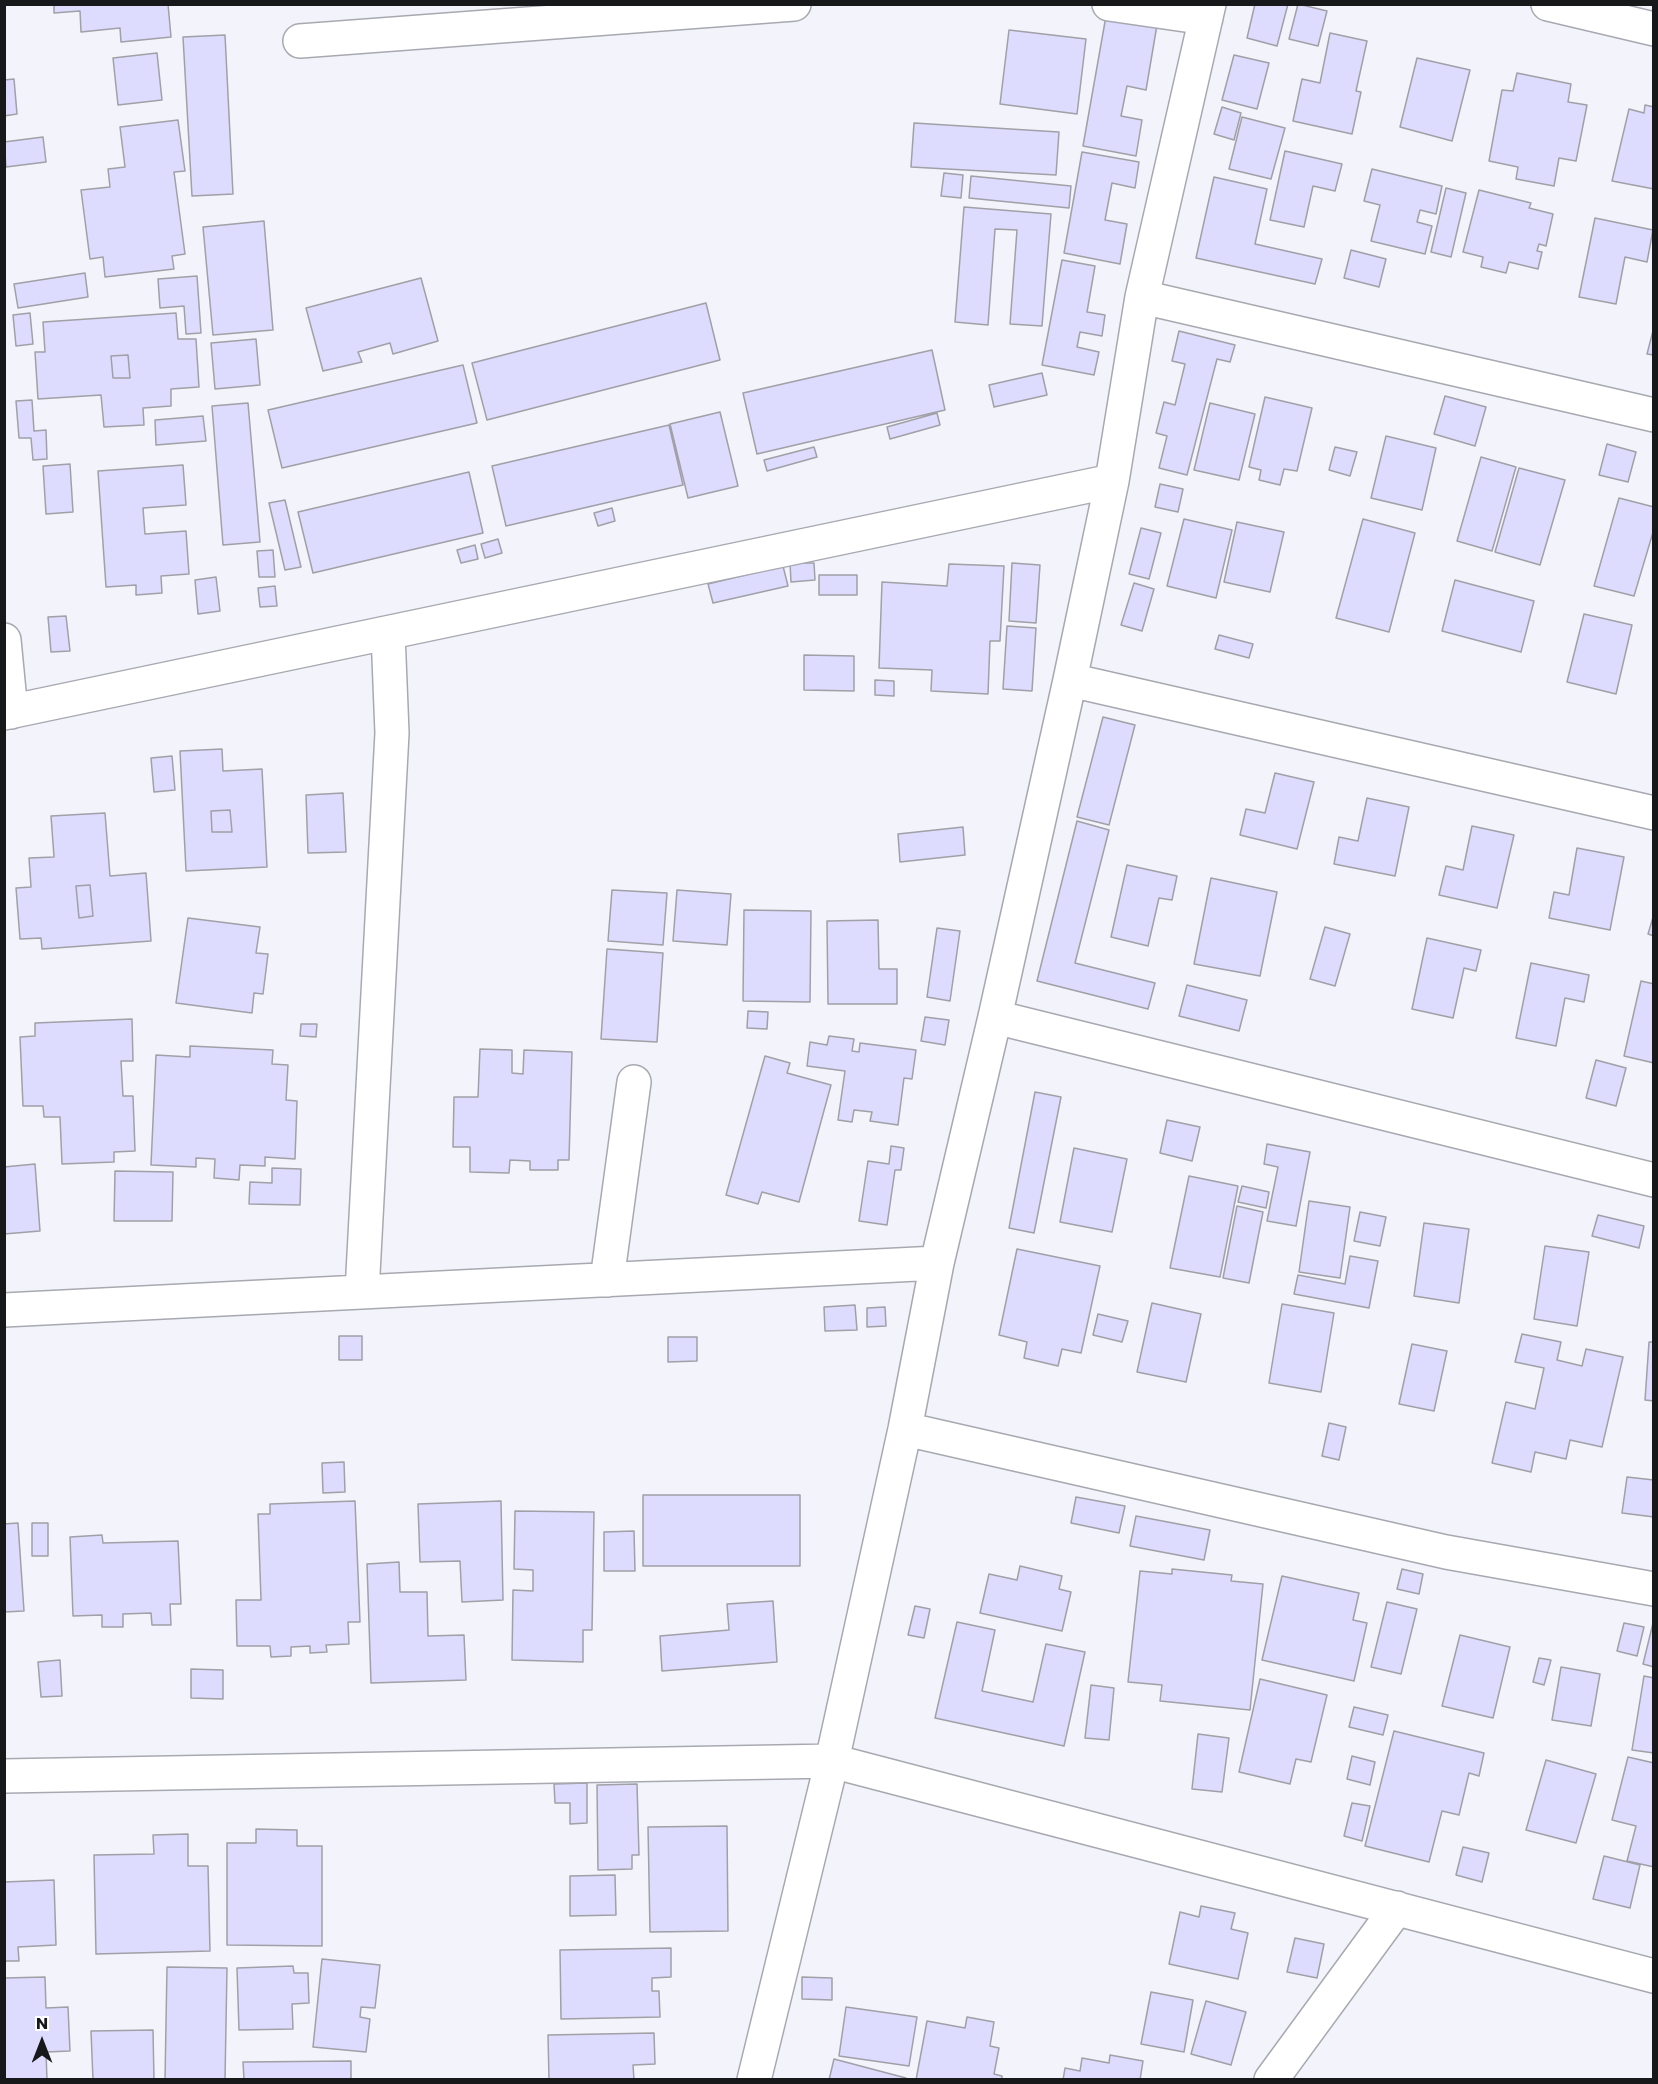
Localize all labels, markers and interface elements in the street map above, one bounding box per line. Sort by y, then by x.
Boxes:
north arrow [12,2012,72,2072]
text: N [36,2012,48,2035]

